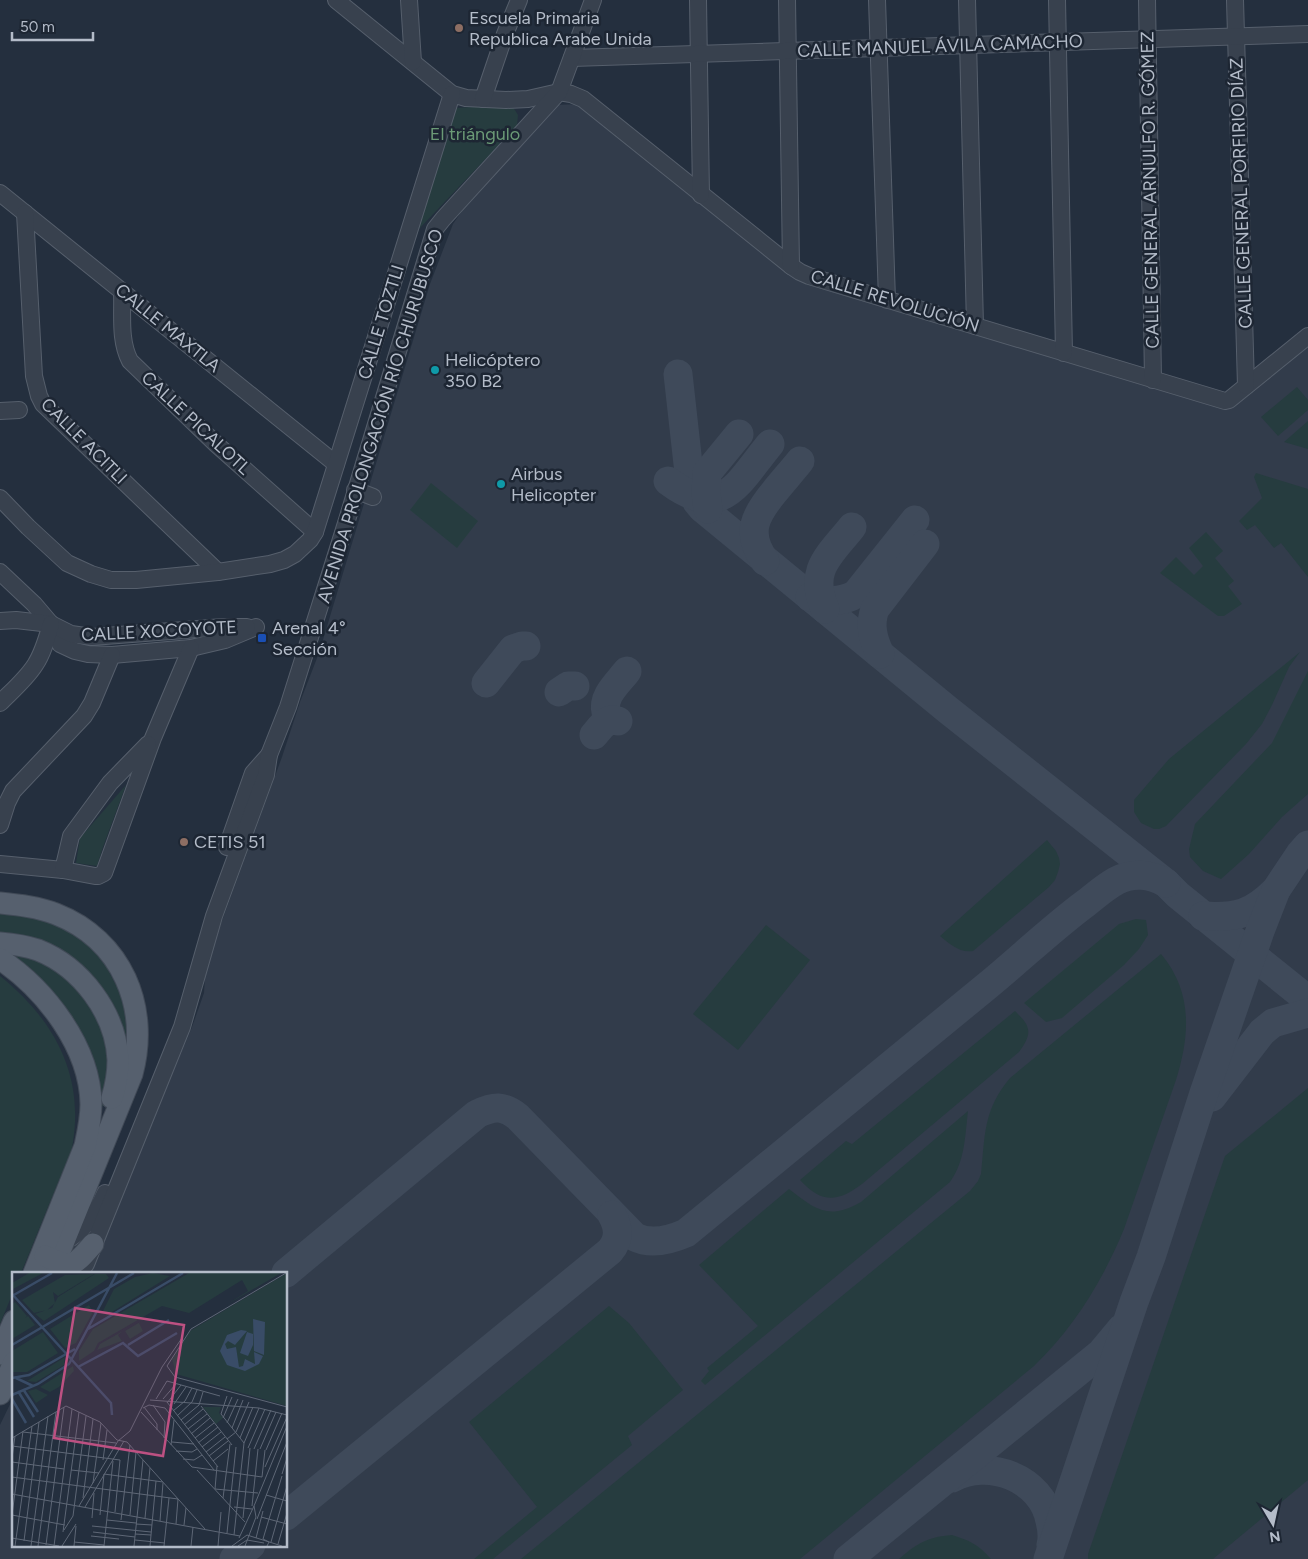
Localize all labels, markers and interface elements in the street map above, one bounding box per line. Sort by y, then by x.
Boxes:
place label: Escuela Primaria Republica Arabe Unida [469,7,652,50]
scale bar [12,10,94,42]
text: 50 m [20,18,55,36]
marker: Escuela Primaria Republica Arabe Unida [453,22,465,34]
street label: CALLE MANUEL ÁVILA CAMACHO [797,30,1083,62]
street label: CALLE GENERAL ARNULFO R. GÓMEZ [1136,31,1164,349]
street label: CALLE GENERAL PORFIRIO DÍAZ [1225,57,1257,329]
park label: El triángulo [430,123,520,145]
street label: AVENIDA PROLONGACIÓN RÍO CHURUBUSCO [312,226,448,606]
street label: CALLE TOZTLI [353,262,409,382]
street label: CALLE REVOLUCIÓN [808,265,982,337]
street label: CALLE MAXTLA [111,279,225,377]
place label: Helicóptero 350 B2 [445,349,540,392]
marker: Helicóptero 350 B2 [429,364,441,376]
street label: CALLE PICALOTL [137,367,256,480]
street label: CALLE ACITLI [36,393,132,489]
place label: Airbus Helicopter [511,463,596,506]
marker: Airbus Helicopter [495,478,507,490]
street label: CALLE XOCOYOTE [81,616,237,646]
place label: Arenal 4° Sección [272,617,346,660]
marker: Arenal 4° Sección [256,632,268,644]
place label: CETIS 51 [194,831,266,853]
marker: CETIS 51 [178,836,190,848]
inset map [12,1272,288,1546]
north arrow [1248,1499,1298,1549]
text: N [1268,1527,1282,1546]

